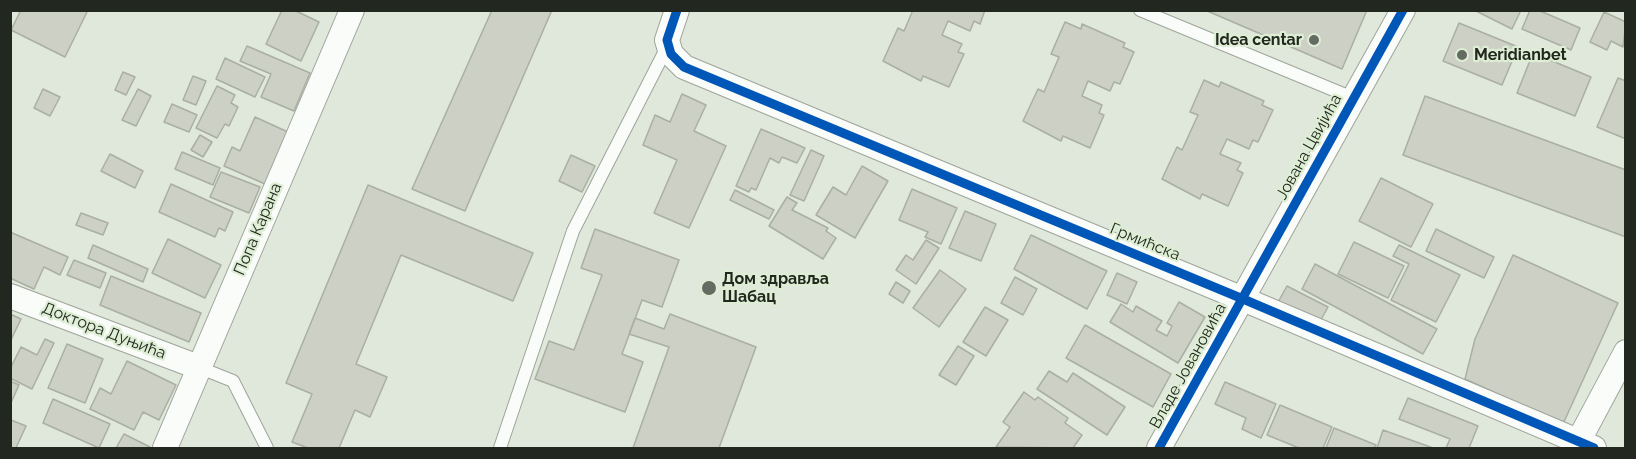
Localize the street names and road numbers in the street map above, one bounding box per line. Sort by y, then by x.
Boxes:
street label: Јована Цвијића [1272,91,1346,203]
street label: Попа Карана [230,180,286,278]
street label: Грмићска [1107,219,1183,265]
street label: Доктора Дуњића [39,299,169,363]
street label: Владе Јовановића [1146,300,1230,432]

